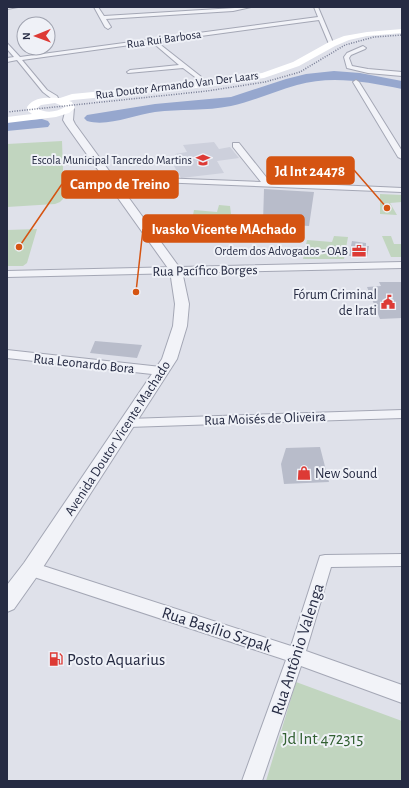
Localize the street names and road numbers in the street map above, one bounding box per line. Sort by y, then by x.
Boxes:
street label: Rua Rui Barbosa [126,28,203,50]
street label: Rua Doutor Armando Van Der Laars [95,69,259,101]
street label: Rua Pacífico Borges [152,263,258,279]
street label: Rua Leonardo Bora [33,352,136,376]
street label: Avenida Doutor Vicente Machado [63,359,173,518]
street label: Rua Moisés de Oliveira [204,410,327,428]
street label: Rua Antônio Valenga [268,581,327,717]
street label: Rua Basílio Szpak [160,604,274,655]

